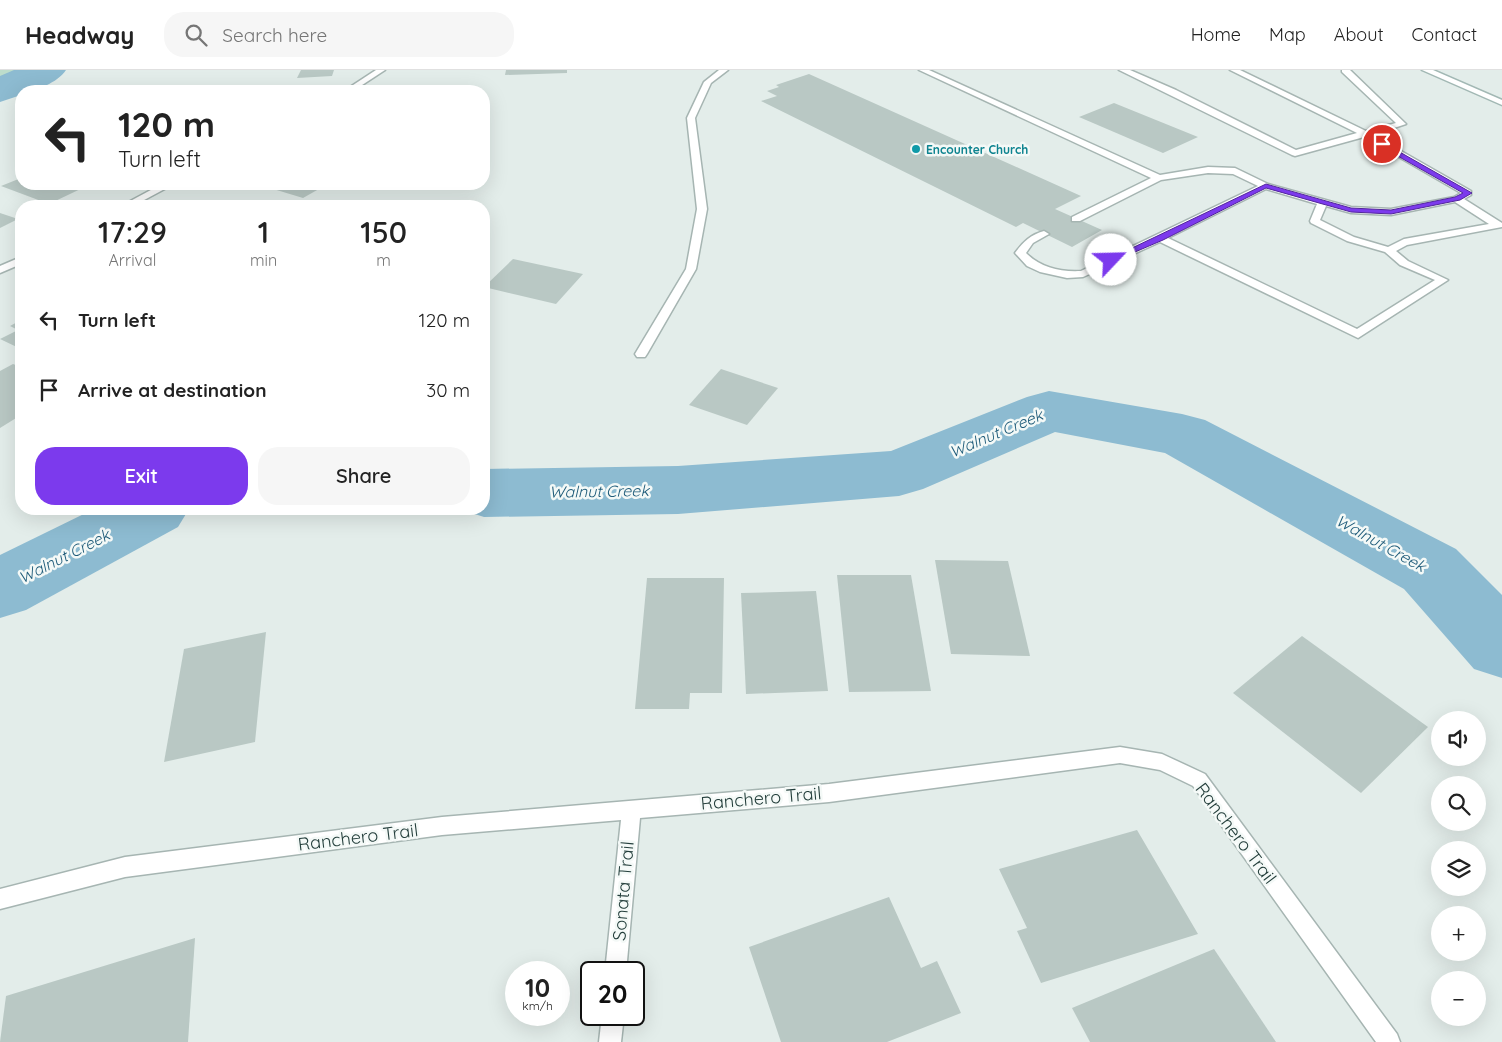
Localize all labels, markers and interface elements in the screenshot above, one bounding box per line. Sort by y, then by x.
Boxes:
search box [164,12,514,57]
text: Headway [25,20,134,50]
icon: search [182,21,210,49]
text: Search here [222,23,327,47]
text: Home [1191,23,1241,46]
text: Map [1269,23,1306,46]
text: About [1334,23,1384,46]
text: Contact [1412,23,1477,46]
text: 120 m [118,102,215,146]
icon: left [35,105,100,170]
pin [1361,123,1403,165]
icon: arrive [1368,130,1396,158]
place label: Encounter Church [926,142,1028,157]
marker: Encounter Church [910,143,922,155]
text: Turn left [118,145,201,173]
text: 17:29 [98,213,167,251]
text: 1 [258,213,269,251]
text: 150 [360,213,407,251]
position arrow [1084,233,1136,285]
text: Arrival [108,250,156,270]
text: min [250,250,277,270]
text: m [376,250,391,270]
icon: left [35,306,63,334]
text: Turn left [78,308,156,332]
text: 120 m [419,308,470,332]
icon: arrive [35,376,63,404]
text: Arrive at destination [78,378,267,402]
text: 30 m [426,378,470,402]
water label: Walnut Creek [946,404,1047,462]
button: Exit [35,447,248,505]
button: Share [258,447,470,505]
water label: Walnut Creek [549,480,650,502]
water label: Walnut Creek [1333,510,1431,577]
water label: Walnut Creek [15,524,114,588]
map controls [1431,711,1486,1026]
button: sound [1431,711,1486,766]
button: search [1431,776,1486,831]
street label: Ranchero Trail [1190,778,1282,888]
street label: Ranchero Trail [700,781,822,815]
street label: Ranchero Trail [297,818,419,856]
street label: Sonata Trail [607,840,639,942]
button: layers [1431,841,1486,896]
button: + [1431,906,1486,961]
speed limit sign: 20 [580,961,645,1026]
button: − [1431,971,1486,1026]
text: 10 [525,972,550,1003]
text: km/h [522,998,553,1013]

